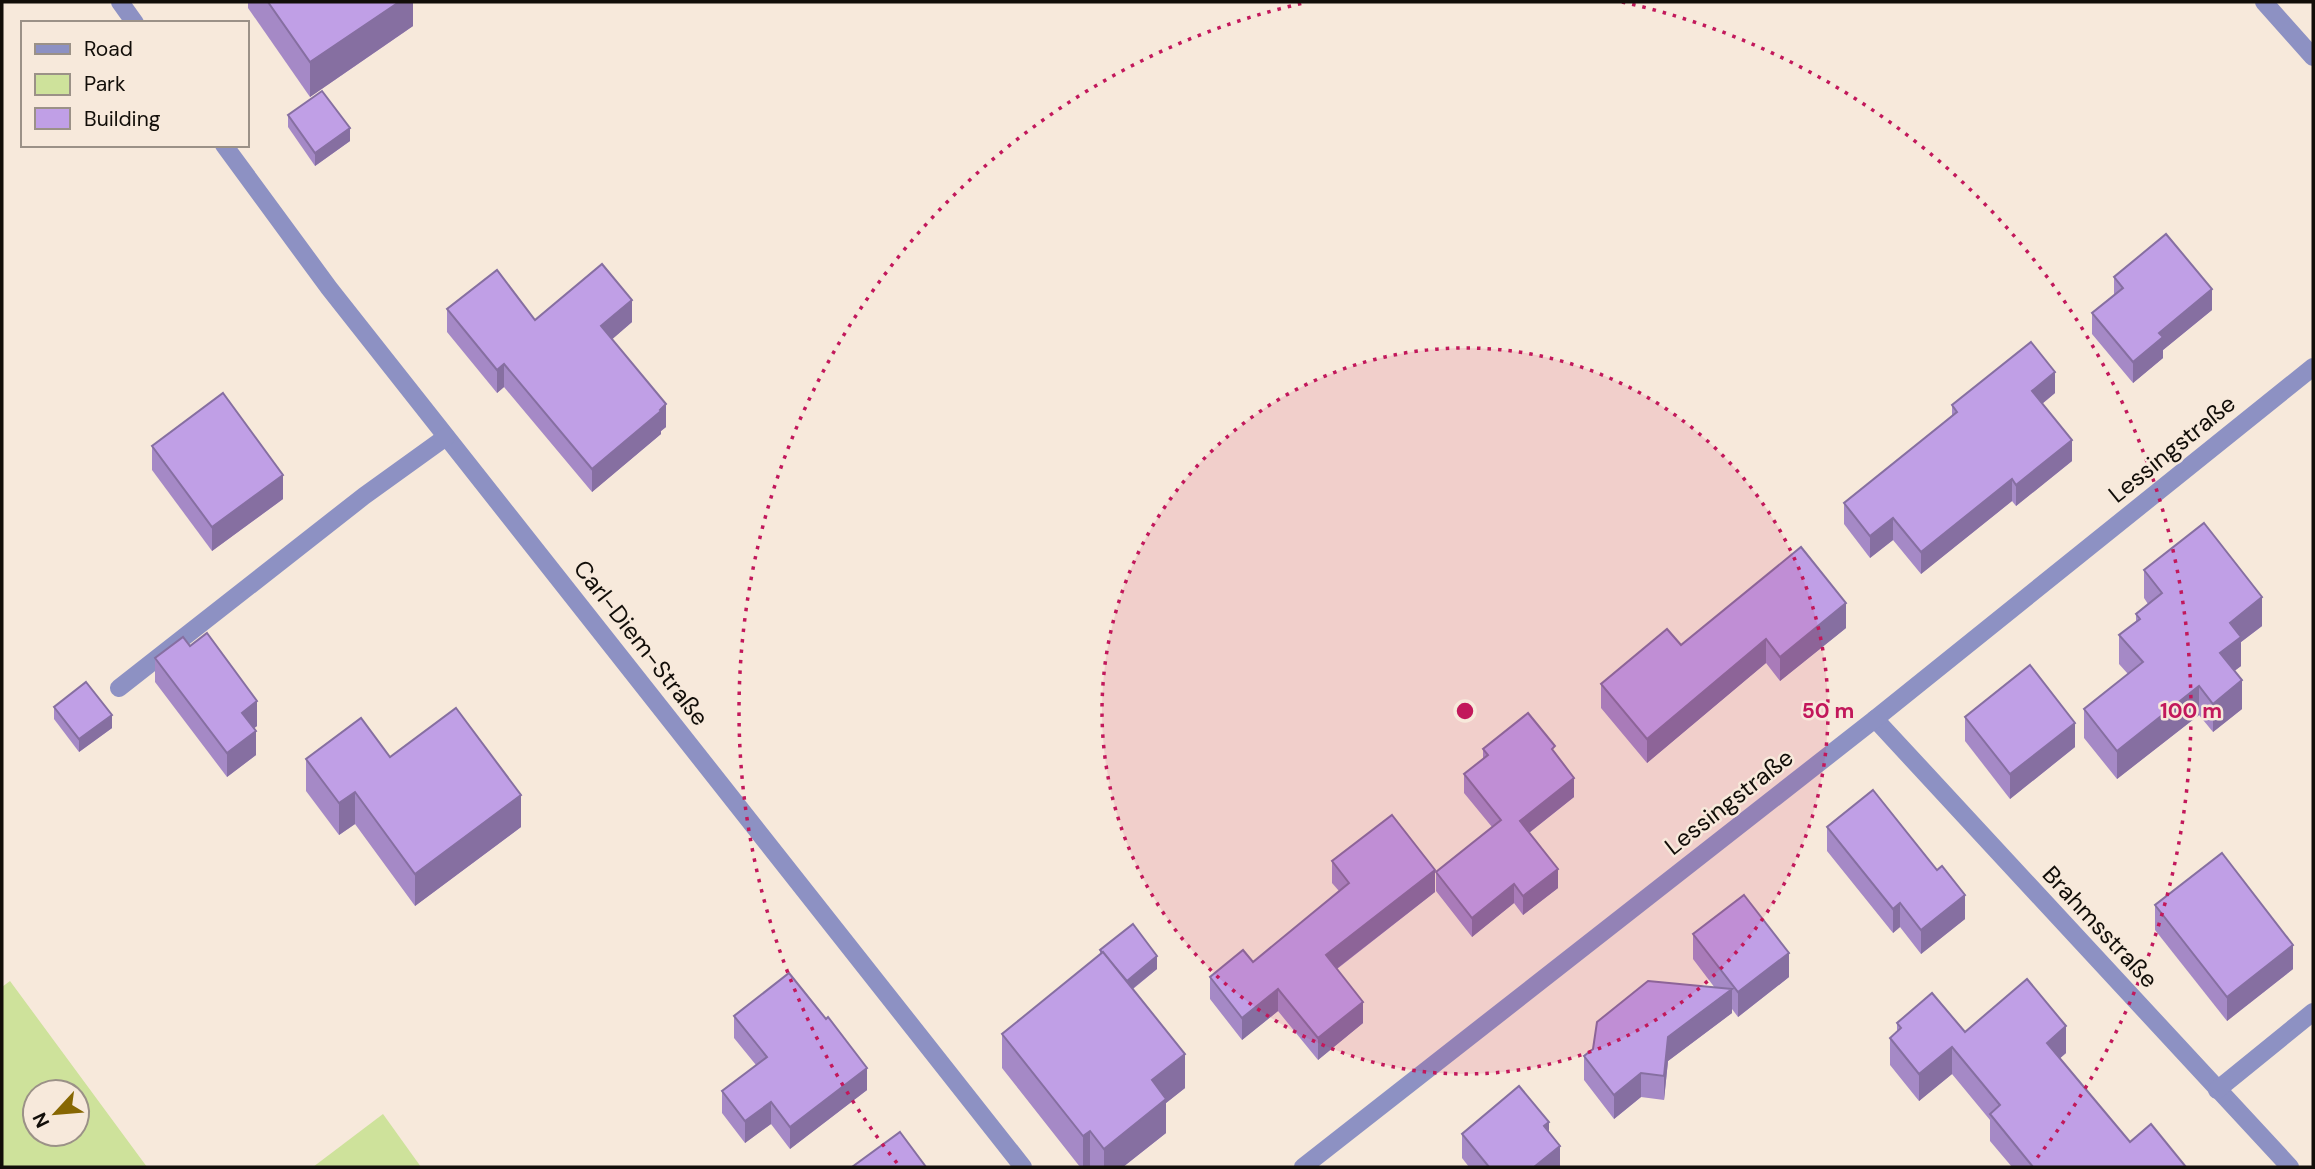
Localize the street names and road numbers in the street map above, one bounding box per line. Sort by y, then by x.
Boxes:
street label: Lessingstraße [2102,388,2242,509]
street label: Carl-Diem-Straße [567,553,716,732]
street label: Lessingstraße [1658,742,1799,861]
street label: Brahmsstraße [2036,859,2165,994]

